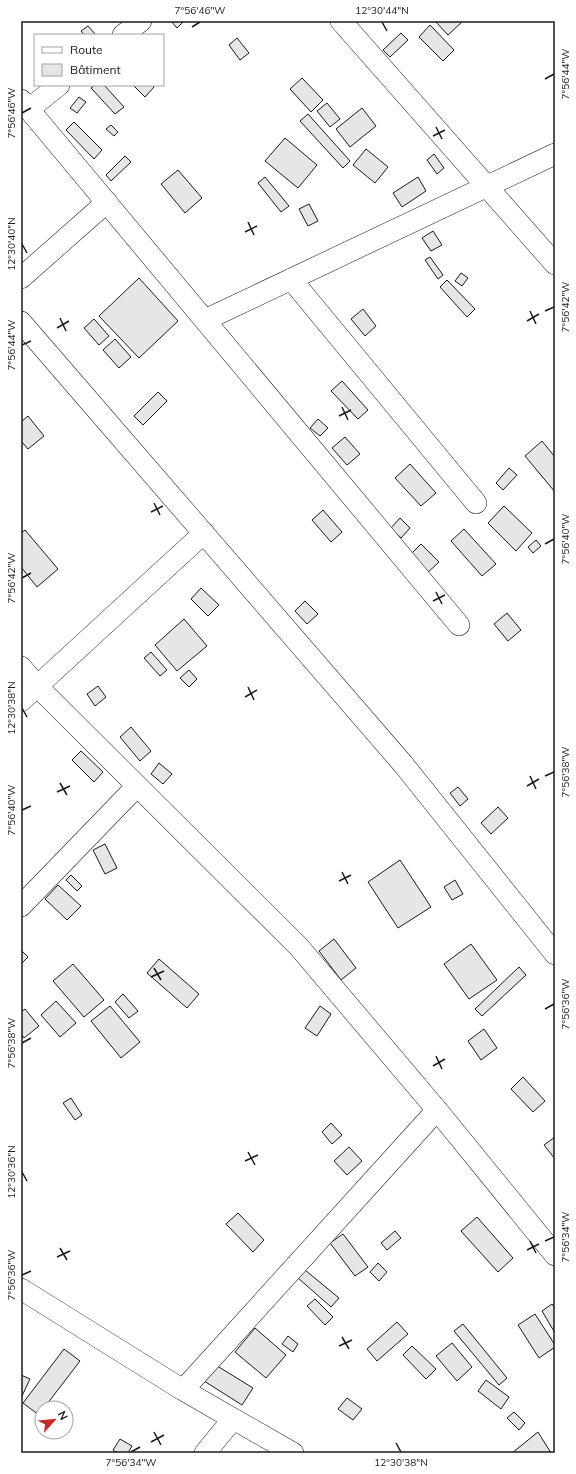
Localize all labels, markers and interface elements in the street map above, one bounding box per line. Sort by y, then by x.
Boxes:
text: 7°56'46"W [175,4,225,17]
text: 12°30'44"N [355,4,409,17]
legend [34,34,164,86]
text: Route [70,42,103,57]
text: 7°56'44"W [559,49,572,99]
text: Bâtiment [70,62,121,77]
text: 7°56'46"W [5,88,18,138]
text: 12°30'40"N [5,217,18,271]
text: 7°56'42"W [559,282,572,332]
text: 7°56'44"W [5,320,18,370]
text: 7°56'40"W [559,514,572,564]
text: 7°56'42"W [5,553,18,603]
text: 12°30'38"N [5,681,18,735]
text: 7°56'38"W [559,747,572,797]
text: 7°56'40"W [5,785,18,835]
text: 7°56'36"W [559,979,572,1029]
text: 7°56'38"W [5,1018,18,1068]
text: 12°30'36"N [5,1145,18,1199]
text: 7°56'34"W [559,1212,572,1262]
text: 7°56'36"W [5,1250,18,1300]
north arrow [34,1400,74,1440]
text: N [55,1409,71,1422]
text: 7°56'34"W [106,1456,156,1469]
text: 12°30'38"N [374,1456,428,1469]

